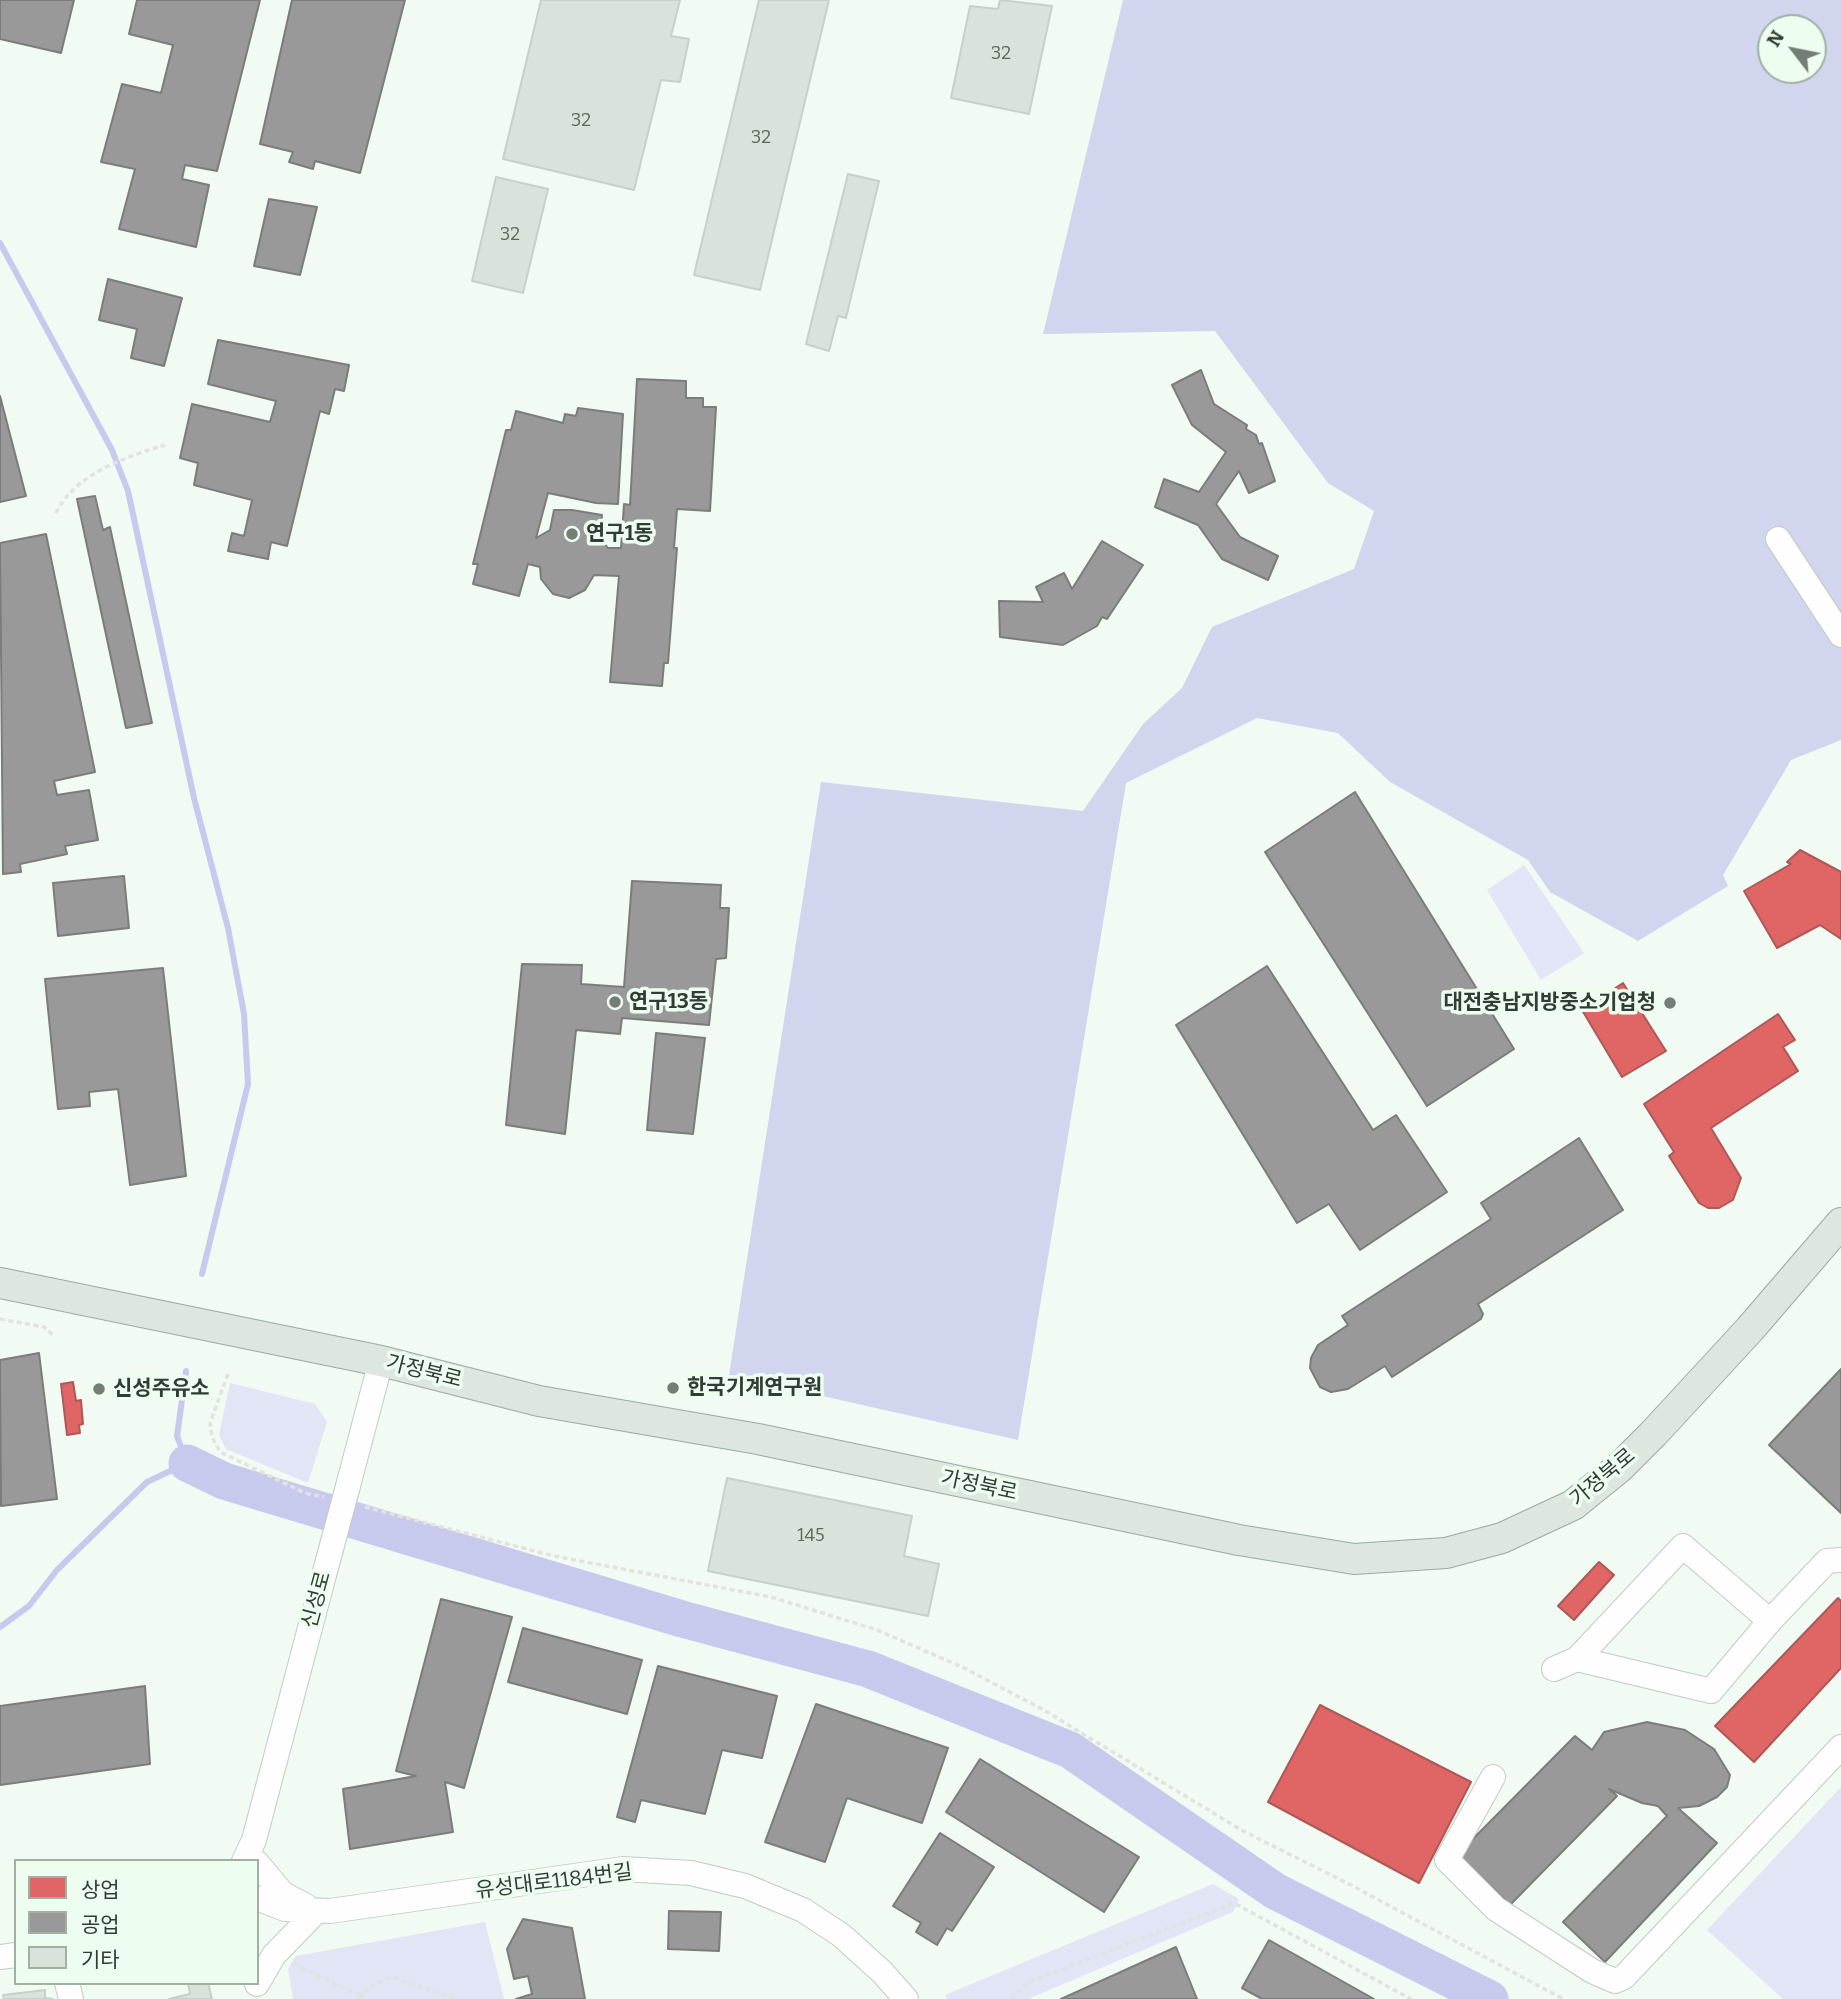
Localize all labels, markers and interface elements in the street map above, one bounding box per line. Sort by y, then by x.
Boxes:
north arrow [1757,14,1827,84]
text: N [1762,26,1789,51]
house number: 32 [991,43,1011,65]
house number: 32 [571,110,591,132]
house number: 32 [751,127,771,149]
house number: 32 [500,224,520,246]
place label: 연구1동 [586,521,653,547]
marker: 연구1동 [564,526,580,542]
place label: 연구13동 [629,989,708,1015]
place label: 대전충남지방중소기업청 [1443,990,1656,1016]
marker: 연구13동 [607,994,623,1010]
marker: 대전충남지방중소기업청 [1662,995,1678,1011]
street label: 가정북로 [383,1350,465,1394]
place label: 한국기계연구원 [687,1375,822,1401]
place label: 신성주유소 [113,1376,210,1402]
marker: 한국기계연구원 [665,1380,681,1396]
marker: 신성주유소 [91,1381,107,1397]
street label: 가정북로 [1565,1444,1641,1512]
street label: 가정북로 [939,1466,1019,1506]
house number: 145 [797,1525,825,1547]
street label: 신성로 [297,1569,337,1631]
legend [14,1859,259,1985]
street label: 유성대로1184번길 [474,1860,634,1904]
text: 상업 [81,1877,120,1903]
text: 공업 [81,1912,120,1938]
text: 기타 [81,1947,120,1973]

